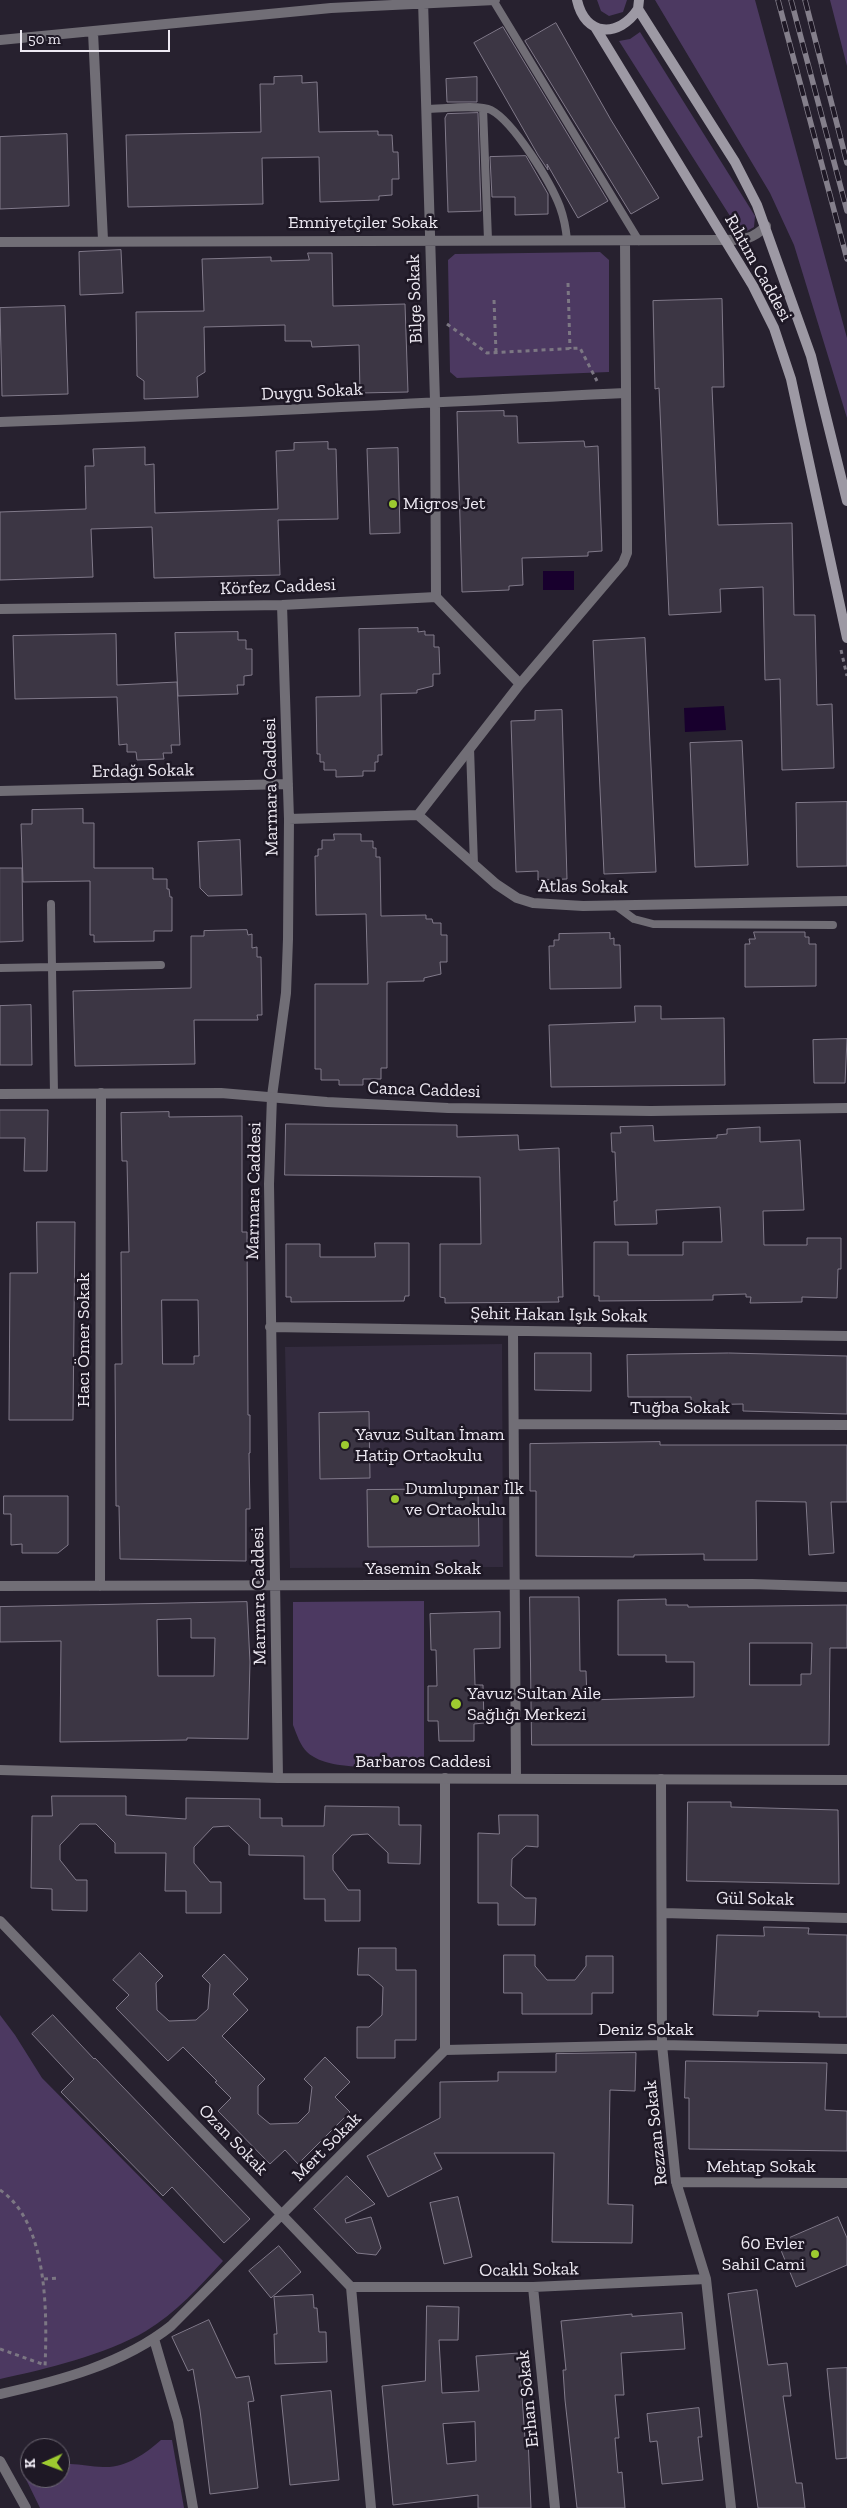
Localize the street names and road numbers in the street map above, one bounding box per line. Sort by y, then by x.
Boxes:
street label: Rıhtım Caddesi [720,211,796,325]
street label: Emniyetçiler Sokak [288,212,438,234]
street label: Bilge Sokak [403,254,427,344]
street label: Duygu Sokak [261,379,363,405]
street label: Körfez Caddesi [220,574,336,600]
street label: Marmara Caddesi [259,718,283,856]
street label: Erdağı Sokak [92,759,194,783]
street label: Atlas Sokak [538,875,628,899]
street label: Canca Caddesi [367,1077,481,1103]
street label: Marmara Caddesi [242,1122,266,1260]
street label: Hacı Ömer Sokak [73,1273,95,1407]
street label: Şehit Hakan Işık Sokak [470,1303,648,1327]
street label: Tuğba Sokak [630,1397,730,1419]
street label: Marmara Caddesi [247,1527,271,1665]
street label: Yasemin Sokak [365,1558,481,1580]
street label: Barbaros Caddesi [355,1751,491,1773]
street label: Gül Sokak [716,1888,794,1910]
street label: Deniz Sokak [598,2019,694,2041]
street label: Rezzan Sokak [640,2079,672,2187]
street label: Ozan Sokak [194,2100,272,2180]
street label: Mert Sokak [288,2108,366,2186]
street label: Mehtap Sokak [706,2156,816,2178]
street label: Ocaklı Sokak [479,2258,579,2282]
street label: Erhan Sokak [512,2349,544,2449]

